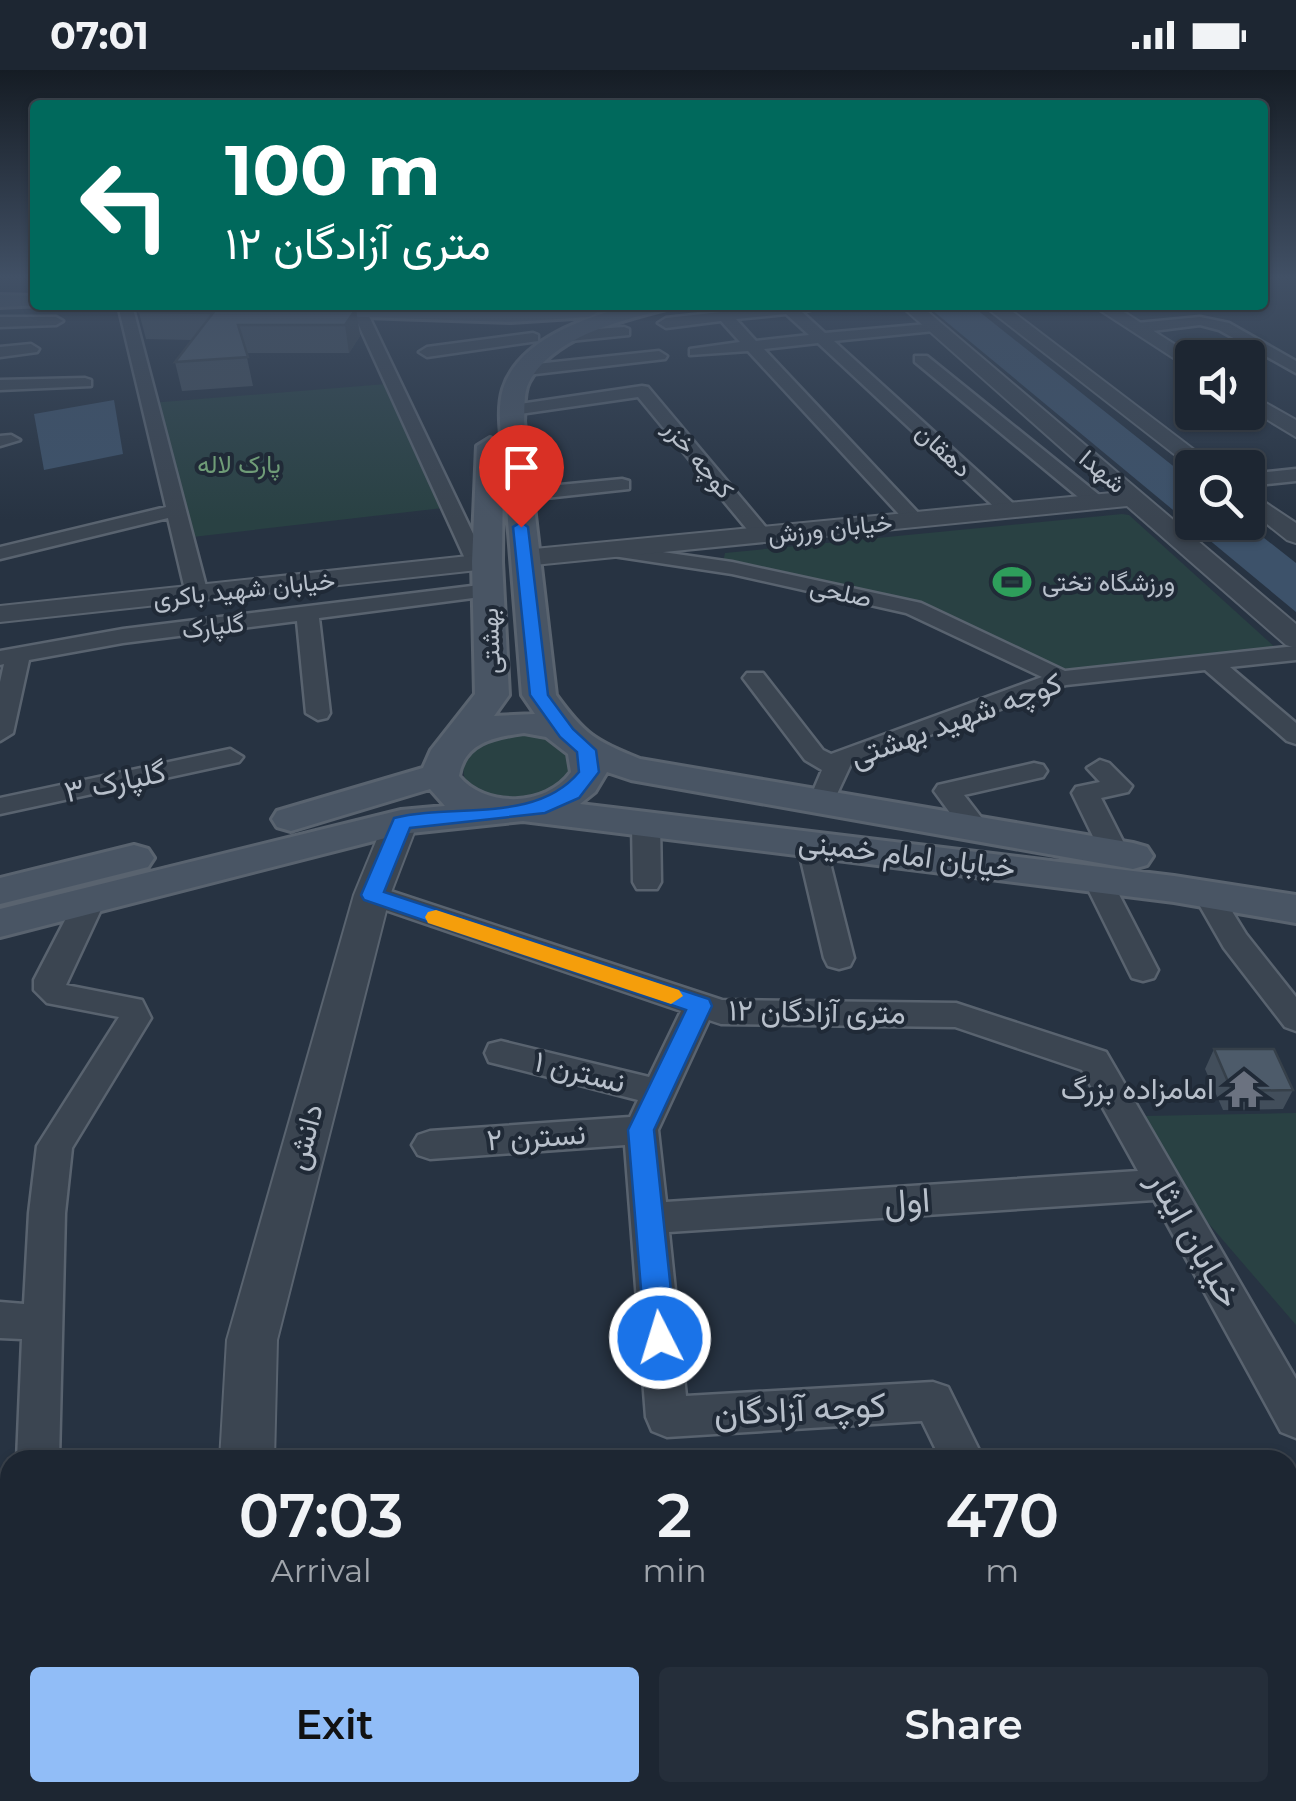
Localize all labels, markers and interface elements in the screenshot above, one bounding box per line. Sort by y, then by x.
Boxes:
text: 07:01 [50,12,149,59]
text: 100 m [225,127,441,213]
icon: left [60,140,190,270]
text: ۱۲ متری آزادگان [225,215,491,270]
map controls [1175,340,1265,540]
button: sound [1175,340,1265,430]
street label: کوچه خزر [655,413,740,506]
street label: دهقان [910,417,978,483]
pin [479,425,564,528]
icon: arrive [494,440,549,495]
street label: شهدا [1073,443,1132,500]
park label: پارک لاله [197,449,281,481]
button: search [1175,450,1265,540]
street label: خیابان ورزش [766,507,894,550]
sports icon: ورزشگاه تختی [991,561,1033,603]
street label: خیابان شهید باکری [151,565,337,614]
place label: ورزشگاه تختی [1042,567,1175,598]
street label: صلحی [807,571,875,614]
street label: گلپارک [180,607,246,647]
street label: بهشتی [474,607,507,675]
street label: کوچه شهید بهشتی [845,664,1068,777]
street label: گلپارک ۳ [61,753,170,812]
street label: خیابان امام خمینی [797,823,1017,887]
street label: ۱۲ متری آزادگان [728,991,906,1032]
street label: نسترن ۱ [531,1042,629,1101]
temple icon: امامزاده بزرگ [1223,1068,1265,1110]
place label: امامزاده بزرگ [1061,1070,1214,1107]
street label: دانش [278,1100,331,1174]
street label: نسترن ۲ [485,1115,587,1158]
street label: خیابان ایثار [1138,1162,1252,1315]
street label: اول [882,1177,932,1225]
position arrow [608,1286,712,1390]
street label: کوچه آزادگان [713,1383,887,1437]
text: 07:03 [239,1479,404,1552]
text: 2 [657,1479,692,1552]
text: 470 [945,1479,1059,1552]
text: Arrival [271,1551,372,1590]
text: min [642,1551,707,1590]
text: m [985,1551,1019,1590]
button: Exit [30,1667,639,1782]
button: Share [659,1667,1268,1782]

